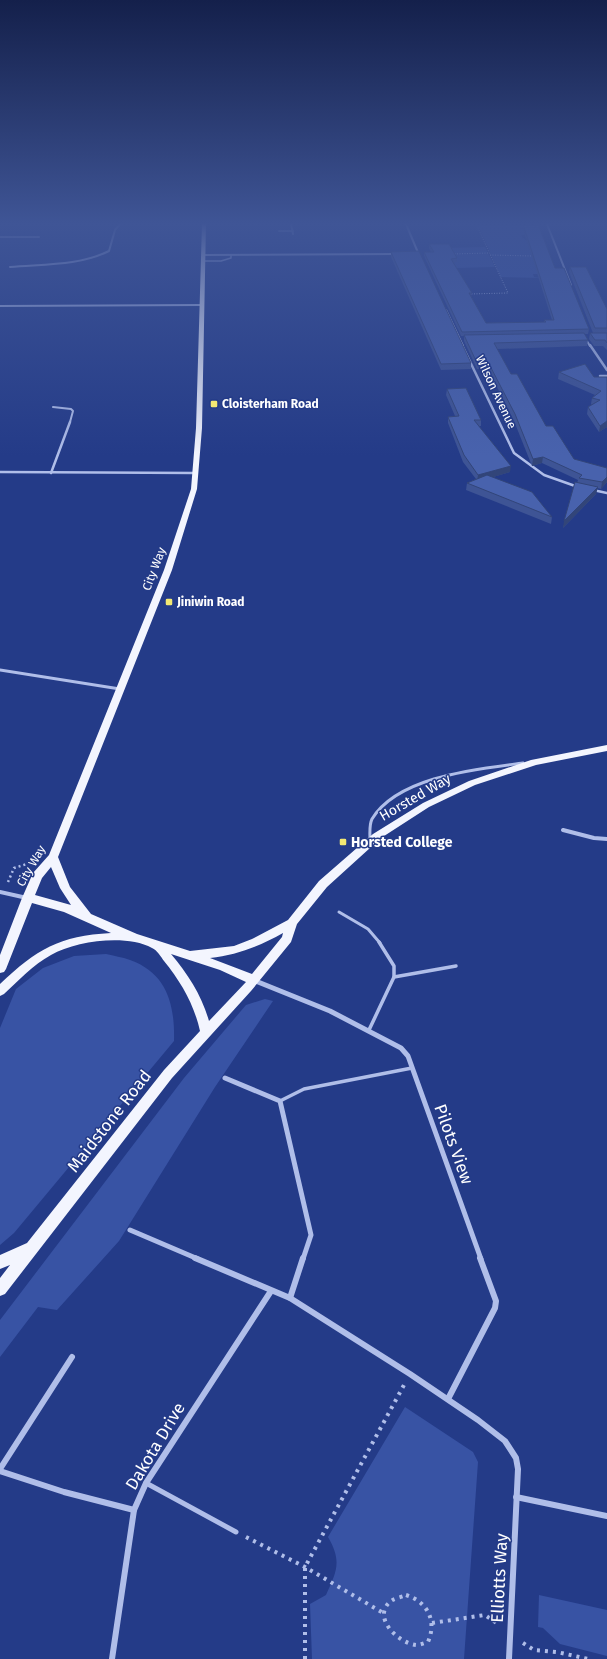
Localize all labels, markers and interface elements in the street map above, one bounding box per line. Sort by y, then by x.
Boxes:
street label: Wilson Avenue [473,353,519,431]
place label: Cloisterham Road [222,397,319,411]
marker: Cloisterham Road [209,399,219,409]
street label: City Way [139,545,169,593]
place label: Jiniwin Road [176,595,245,609]
marker: Jiniwin Road [164,597,174,607]
street label: Horsted Way [377,770,454,825]
place label: Horsted College [351,834,453,851]
marker: Horsted College [338,837,348,847]
street label: City Way [14,843,48,889]
street label: Maidstone Road [63,1066,156,1177]
street label: Pilots View [429,1101,478,1187]
street label: Dakota Drive [121,1399,190,1494]
street label: Elliotts Way [487,1532,512,1623]

